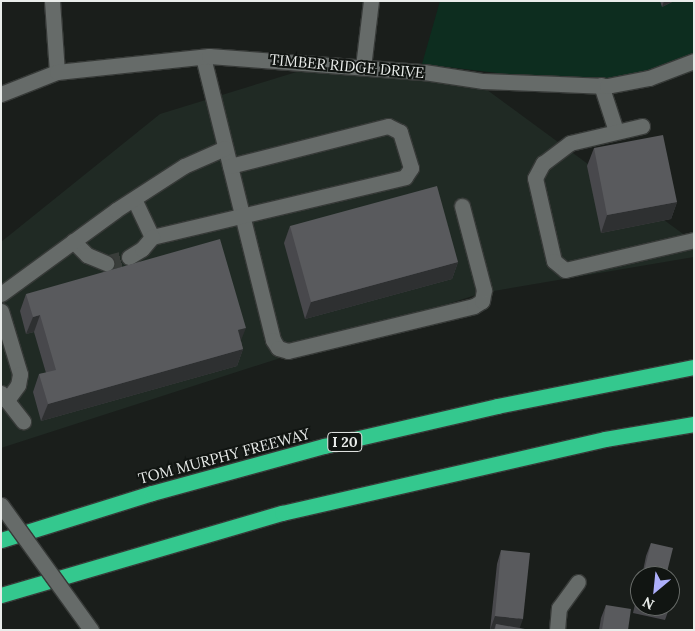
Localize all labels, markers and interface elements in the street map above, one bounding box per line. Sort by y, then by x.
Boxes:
street label: TIMBER RIDGE DRIVE [269,50,425,82]
street label: TOM MURPHY FREEWAY [136,424,312,488]
road number: I 20 [326,431,364,454]
north arrow [630,566,680,616]
text: N [639,593,657,614]

